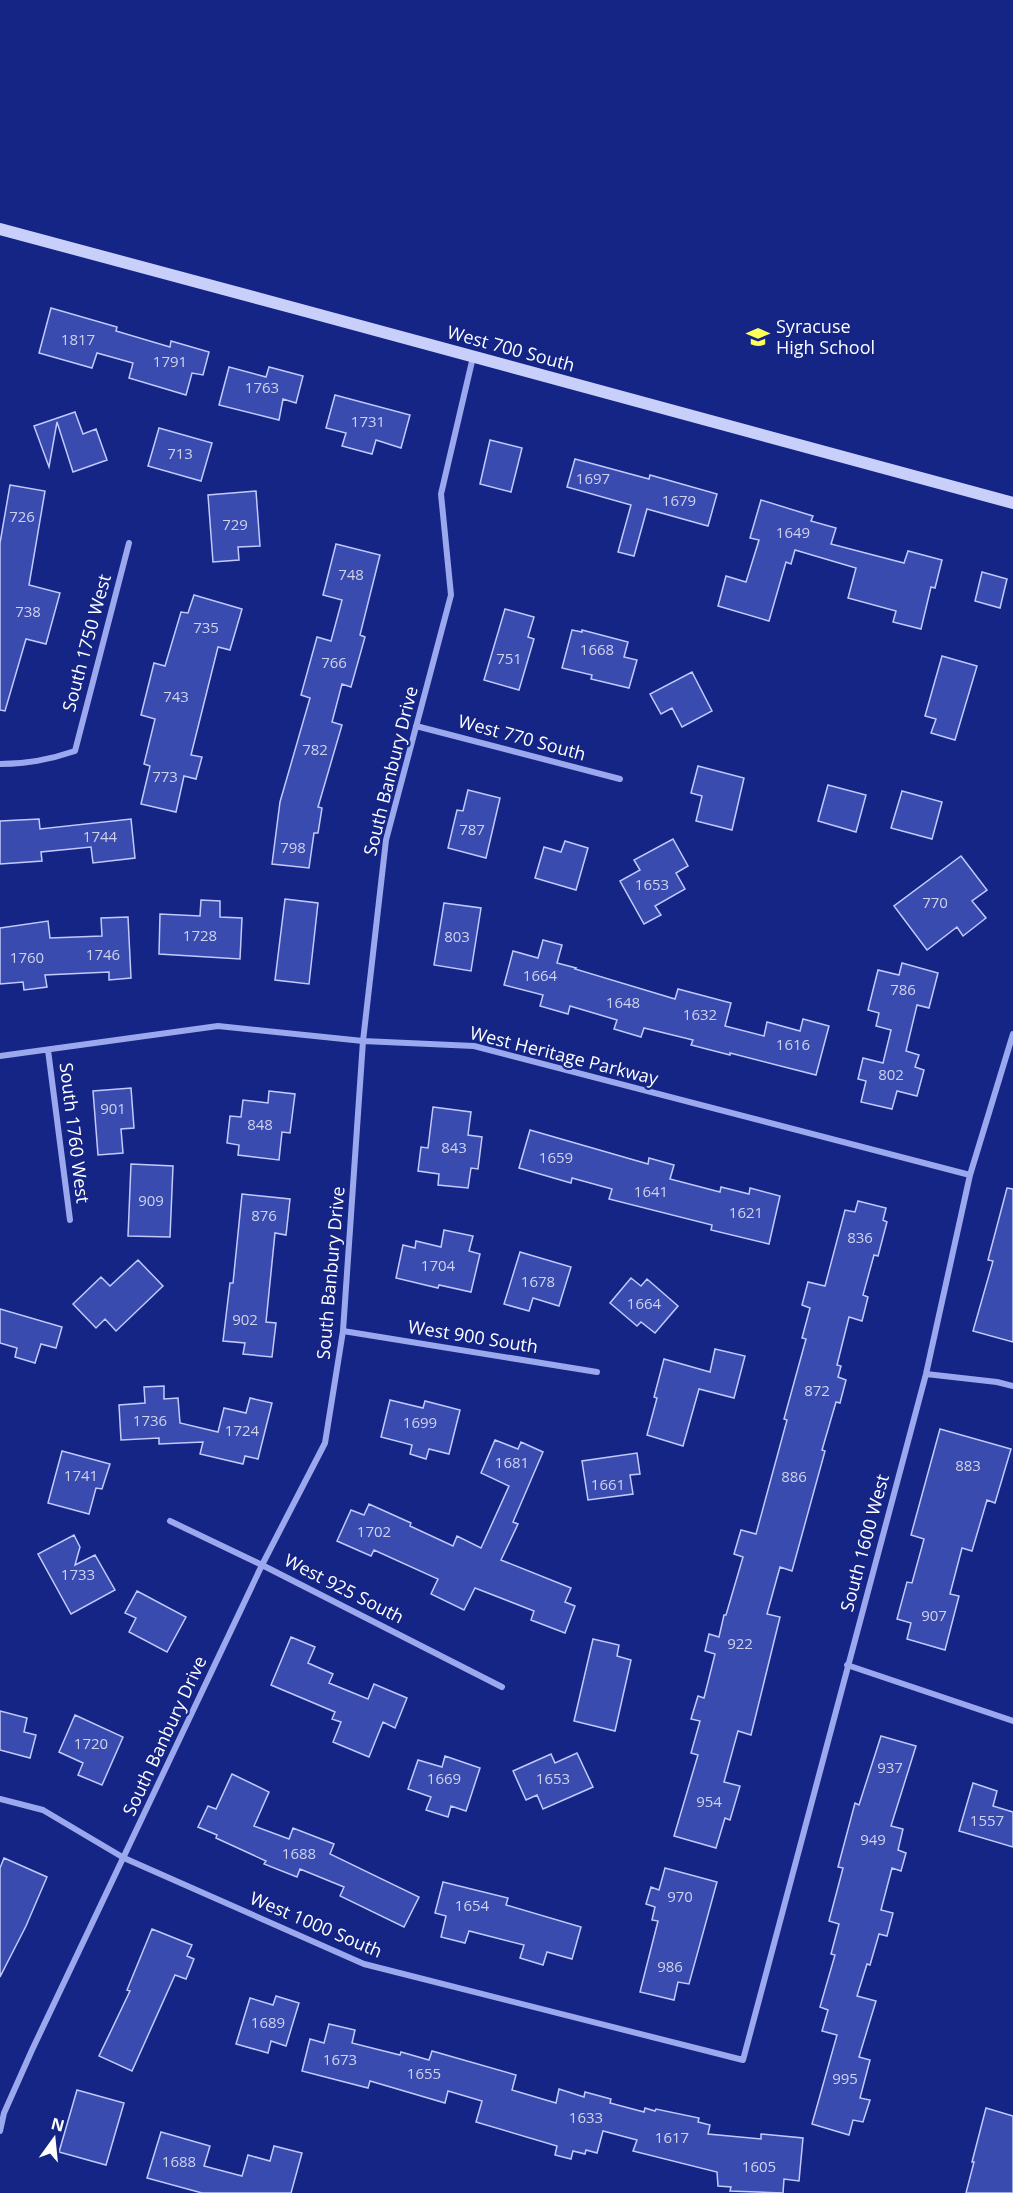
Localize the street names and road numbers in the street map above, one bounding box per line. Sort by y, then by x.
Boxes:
street label: West 700 South [445,319,578,377]
street label: South 1750 West [56,571,116,714]
street label: South Banbury Drive [357,684,423,858]
street label: West 770 South [456,708,589,766]
street label: West Heritage Parkway [468,1020,662,1090]
street label: South 1760 West [54,1061,96,1205]
street label: South Banbury Drive [310,1185,350,1360]
street label: West 900 South [407,1314,540,1358]
street label: South 1600 West [834,1471,894,1614]
street label: West 925 South [281,1548,408,1629]
street label: South Banbury Drive [117,1652,212,1819]
street label: West 1000 South [247,1885,386,1963]

